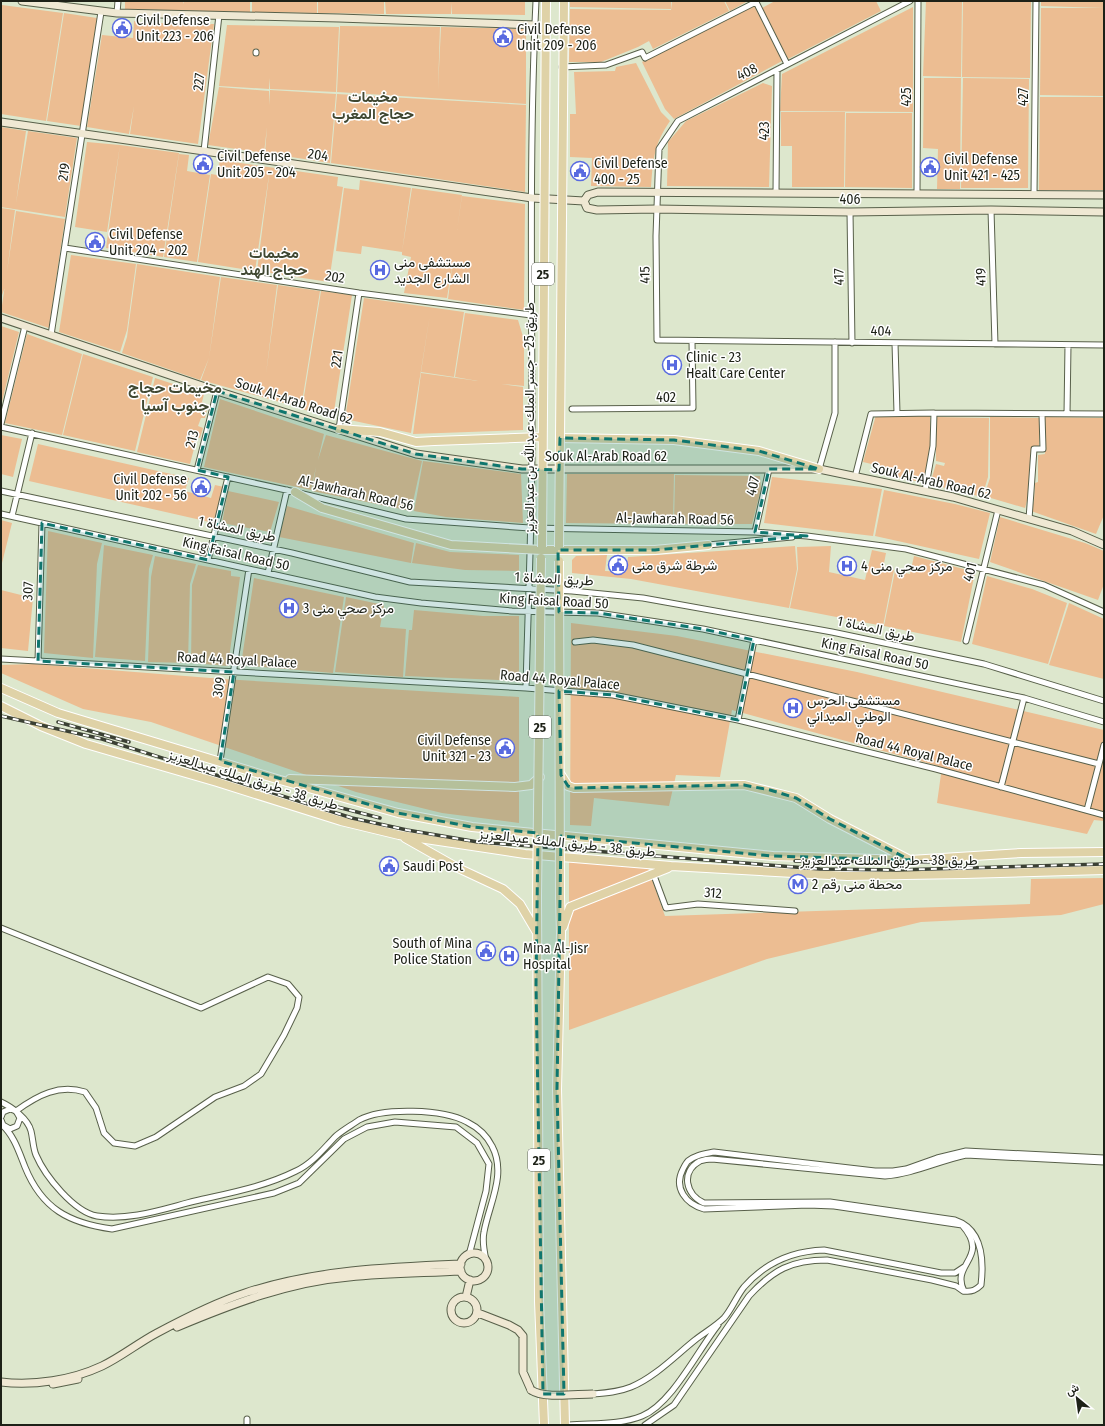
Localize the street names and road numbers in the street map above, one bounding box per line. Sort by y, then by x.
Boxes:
street label: 408 [734,60,760,84]
street label: 227 [190,72,208,92]
street label: 425 [898,87,915,107]
street label: 427 [1015,88,1032,106]
street label: 423 [756,121,773,141]
street label: 204 [307,145,329,165]
street label: 219 [54,162,74,182]
street label: 406 [839,191,861,208]
road number: 25 [532,263,554,285]
street label: 415 [636,266,654,284]
street label: 202 [324,267,346,287]
street label: 419 [972,267,990,286]
street label: 417 [830,268,848,286]
street label: طريق 25 - جسر الملك عبدالله بن عبدالعزيز [521,302,538,535]
street label: 404 [870,322,892,340]
street label: 221 [327,349,347,369]
street label: Souk Al-Arab Road 62 [233,374,355,428]
street label: 402 [656,389,676,406]
street label: 213 [182,428,202,450]
street label: Souk Al-Arab Road 62 [545,448,667,465]
street label: Souk Al-Arab Road 62 [870,459,992,503]
street label: Al-Jawharah Road 56 [297,471,415,515]
street label: 407 [743,474,763,497]
street label: Al-Jawharah Road 56 [616,509,734,529]
street label: طريق المشاة 1 [197,512,277,546]
street label: King Faisal Road 50 [181,533,291,575]
street label: 401 [959,561,981,583]
street label: طريق المشاة 1 [514,568,594,590]
street label: 307 [19,581,37,601]
street label: King Faisal Road 50 [499,590,609,612]
street label: طريق المشاة 1 [836,612,916,646]
street label: King Faisal Road 50 [820,634,930,674]
street label: Road 44 Royal Palace [177,648,297,672]
street label: Road 44 Royal Palace [499,666,621,694]
street label: 309 [209,675,229,698]
road number: 25 [529,716,551,738]
street label: Road 44 Royal Palace [854,729,974,775]
street label: طريق 38 - طريق الملك عبدالعزيز [165,746,340,814]
street label: طريق 38 - طريق الملك عبدالعزيز [477,825,656,861]
street label: طريق 38 - طريق الملك عبدالعزيز [799,852,978,869]
street label: 312 [704,884,722,902]
road number: 25 [528,1149,550,1171]

